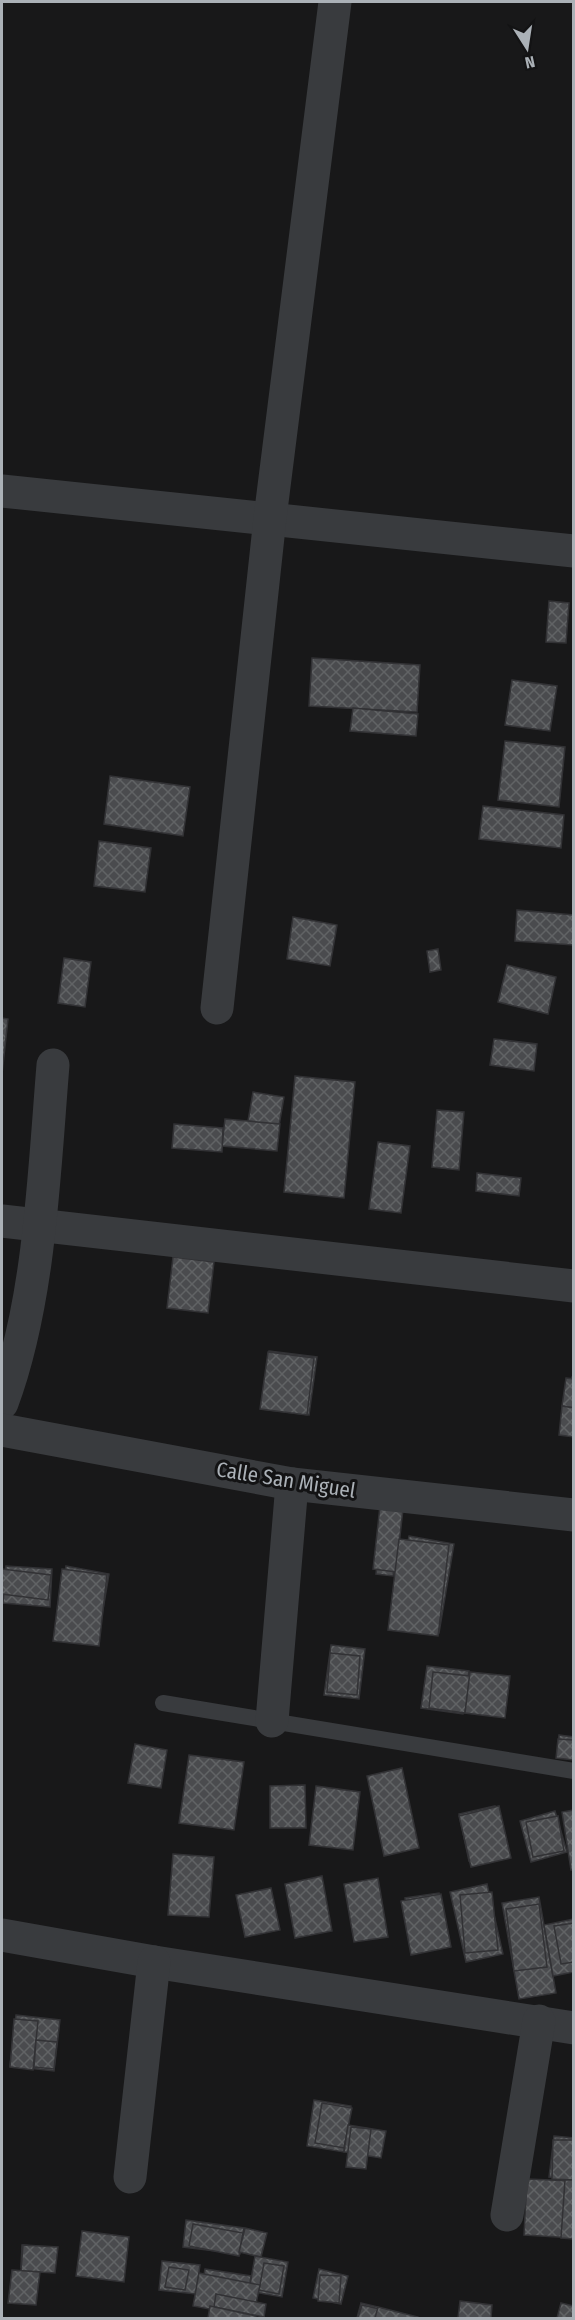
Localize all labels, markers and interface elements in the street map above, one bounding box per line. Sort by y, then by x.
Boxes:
north arrow [497,18,557,78]
text: N [523,52,537,72]
street label: Calle San Miguel [215,1456,358,1504]

